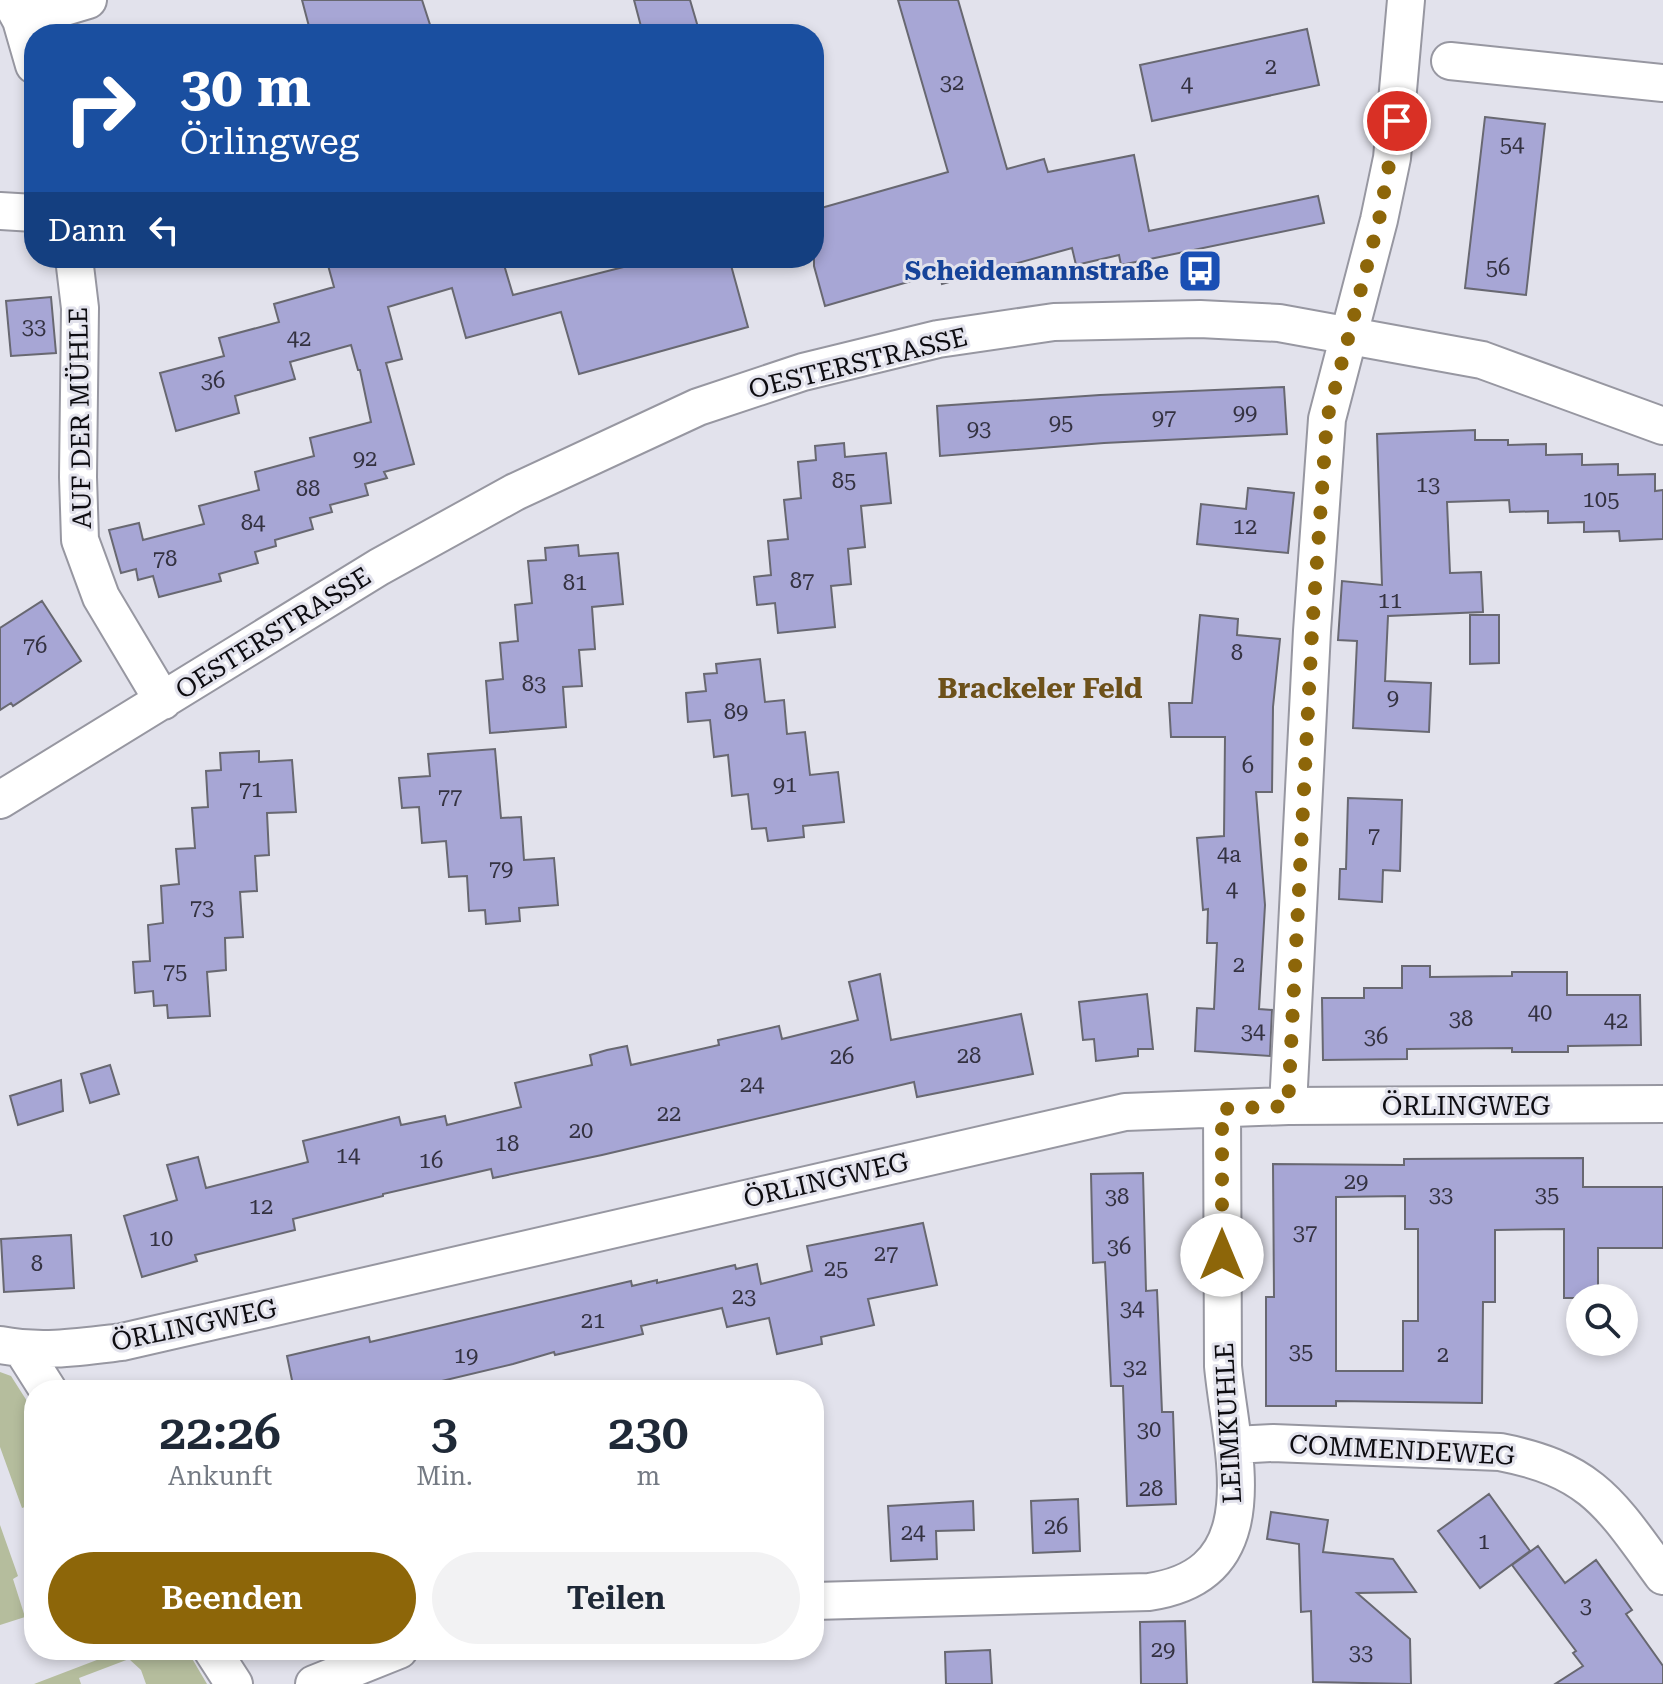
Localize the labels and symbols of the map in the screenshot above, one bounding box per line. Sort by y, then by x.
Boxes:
house number: 2 [1265,54,1277,79]
house number: 32 [940,70,964,95]
house number: 4 [1181,72,1194,97]
pin [1363,87,1431,155]
house number: 54 [1500,132,1525,157]
bus stop icon: Scheidemannstraße [1176,247,1224,295]
house number: 56 [1486,255,1510,280]
place label: Scheidemannstraße [905,256,1169,286]
street label: AUF DER MÜHLE [62,307,97,529]
house number: 33 [22,314,46,339]
street label: OESTERSTRASSE [746,321,970,405]
house number: 42 [287,326,311,351]
house number: 36 [201,368,225,393]
house number: 99 [1233,400,1257,425]
house number: 97 [1152,405,1176,430]
house number: 95 [1049,410,1073,435]
house number: 93 [967,416,991,441]
house number: 92 [353,446,377,471]
house number: 85 [832,468,856,493]
house number: 13 [1416,472,1440,497]
house number: 88 [296,476,320,501]
house number: 105 [1583,487,1619,512]
house number: 84 [241,510,266,535]
house number: 12 [1233,514,1257,539]
house number: 78 [153,546,177,571]
street label: OESTERSTRASSE [170,561,376,705]
house number: 87 [790,568,814,593]
house number: 81 [563,570,587,595]
house number: 11 [1378,588,1402,613]
house number: 76 [23,633,47,658]
house number: 8 [1231,640,1243,665]
house number: 83 [522,671,546,696]
district label: Brackeler Feld [938,672,1143,705]
house number: 9 [1387,685,1399,710]
house number: 89 [724,699,748,724]
house number: 6 [1242,753,1254,778]
house number: 91 [773,772,797,797]
house number: 71 [239,777,263,802]
house number: 77 [438,784,462,809]
house number: 7 [1368,823,1380,848]
house number: 4a [1217,842,1241,867]
house number: 79 [489,856,513,881]
house number: 4 [1226,877,1239,902]
house number: 73 [190,895,214,920]
house number: 2 [1233,952,1245,977]
house number: 75 [163,959,187,984]
house number: 40 [1528,1000,1552,1025]
house number: 38 [1449,1006,1473,1031]
house number: 42 [1604,1008,1628,1033]
house number: 34 [1241,1019,1266,1044]
house number: 36 [1364,1024,1388,1049]
house number: 28 [957,1043,981,1068]
house number: 26 [830,1044,854,1069]
house number: 24 [740,1072,765,1097]
street label: ÖRLINGWEG [1382,1090,1550,1121]
house number: 22 [657,1101,681,1126]
house number: 20 [569,1118,593,1143]
house number: 18 [495,1131,519,1156]
house number: 14 [336,1143,361,1168]
street label: ÖRLINGWEG [740,1145,911,1214]
house number: 16 [419,1148,443,1173]
house number: 29 [1344,1169,1368,1194]
house number: 33 [1429,1182,1453,1207]
house number: 35 [1535,1182,1559,1207]
house number: 38 [1105,1184,1129,1209]
house number: 12 [249,1194,273,1219]
position arrow [1180,1213,1264,1297]
house number: 37 [1293,1220,1317,1245]
house number: 10 [149,1226,173,1251]
house number: 36 [1107,1234,1131,1259]
house number: 27 [874,1241,898,1266]
house number: 8 [31,1251,43,1276]
house number: 25 [824,1256,848,1281]
house number: 23 [732,1284,756,1309]
street label: ÖRLINGWEG [108,1292,279,1357]
house number: 34 [1120,1296,1145,1321]
house number: 21 [581,1308,605,1333]
house number: 35 [1289,1339,1313,1364]
street label: LEIMKUHLE [1209,1342,1247,1504]
house number: 2 [1437,1342,1449,1367]
house number: 19 [454,1343,478,1368]
house number: 32 [1123,1355,1147,1380]
house number: 30 [1137,1417,1161,1442]
street label: COMMENDEWEG [1288,1429,1516,1471]
house number: 28 [1139,1476,1163,1501]
house number: 26 [1044,1514,1068,1539]
house number: 24 [901,1520,926,1545]
house number: 1 [1478,1529,1490,1554]
house number: 3 [1580,1593,1592,1618]
house number: 29 [1151,1637,1175,1662]
house number: 33 [1349,1640,1373,1665]

